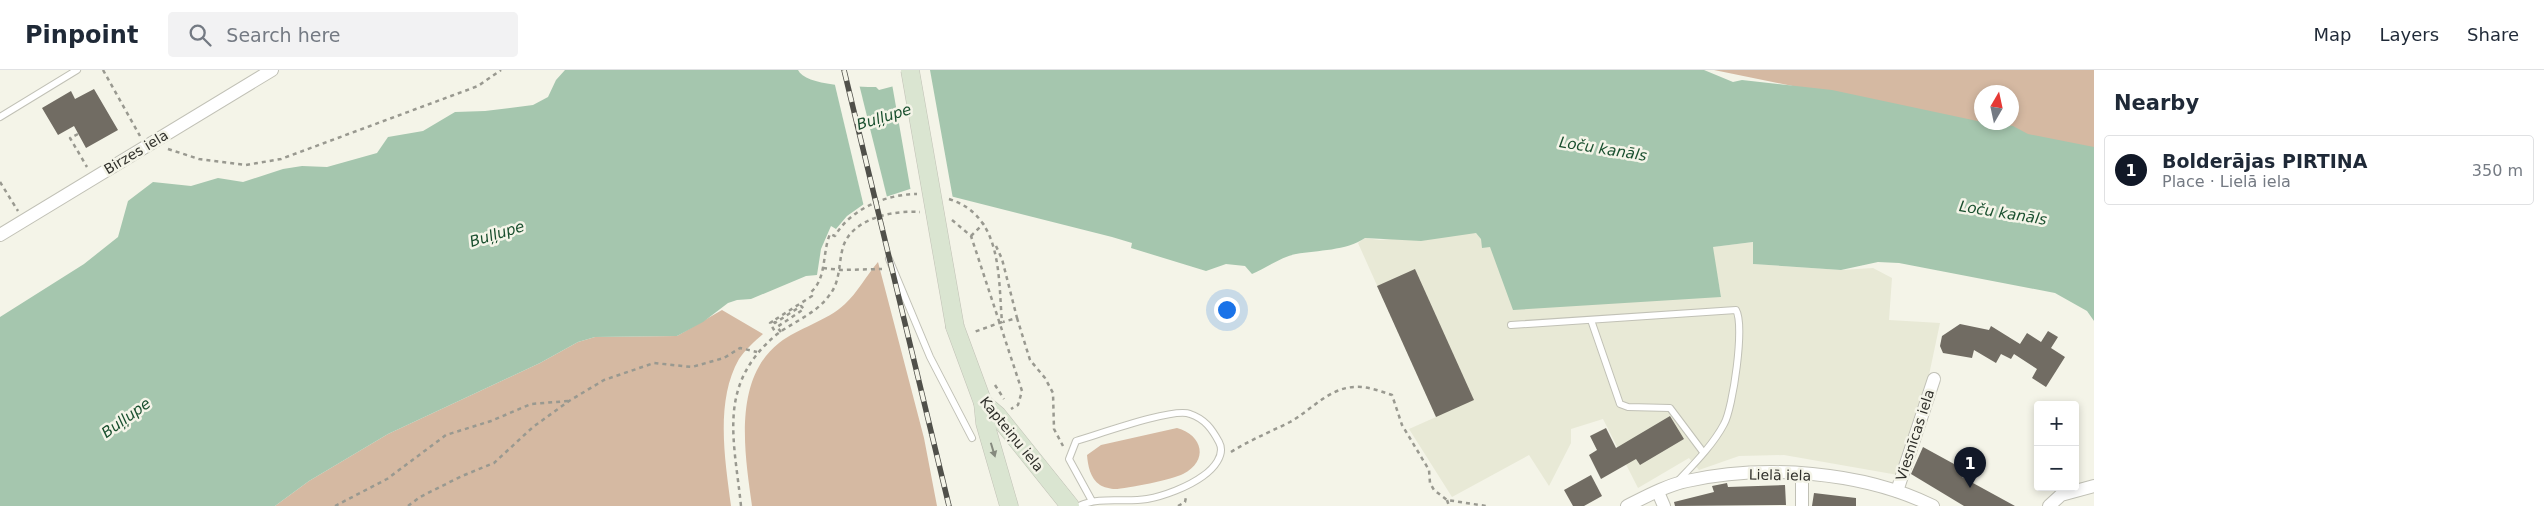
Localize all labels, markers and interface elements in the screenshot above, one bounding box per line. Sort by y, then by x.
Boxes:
search box [168,12,518,57]
text: Pinpoint [25,21,138,49]
icon: search [186,21,214,49]
text: Search here [226,24,341,46]
text: Map [2313,24,2351,45]
text: Layers [2379,24,2439,45]
text: Share [2467,24,2519,45]
north arrow [1974,85,2019,130]
text: Nearby [2114,91,2199,115]
water label: Buļļupe [854,100,914,134]
street label: Birzes iela [101,127,171,177]
water label: Loču kanāls [1558,133,1648,165]
text: Bolderājas PIRTIŅA [2162,150,2367,172]
text: 1 [2125,161,2137,180]
text: 350 m [2472,161,2523,180]
text: Place · Lielā iela [2162,172,2291,191]
water label: Loču kanāls [1958,197,2048,229]
water label: Buļļupe [467,217,527,251]
your location [1214,297,1240,323]
street label: Viesnīcas iela [1893,387,1937,483]
street label: Kapteiņu iela [976,393,1047,475]
water label: Buļļupe [98,394,154,442]
map controls [2034,401,2079,491]
button: + [2034,401,2079,446]
one-way arrow [989,443,997,458]
button: − [2034,446,2079,491]
pin: 1 [1954,447,1986,488]
street label: Lielā iela [1749,466,1811,484]

